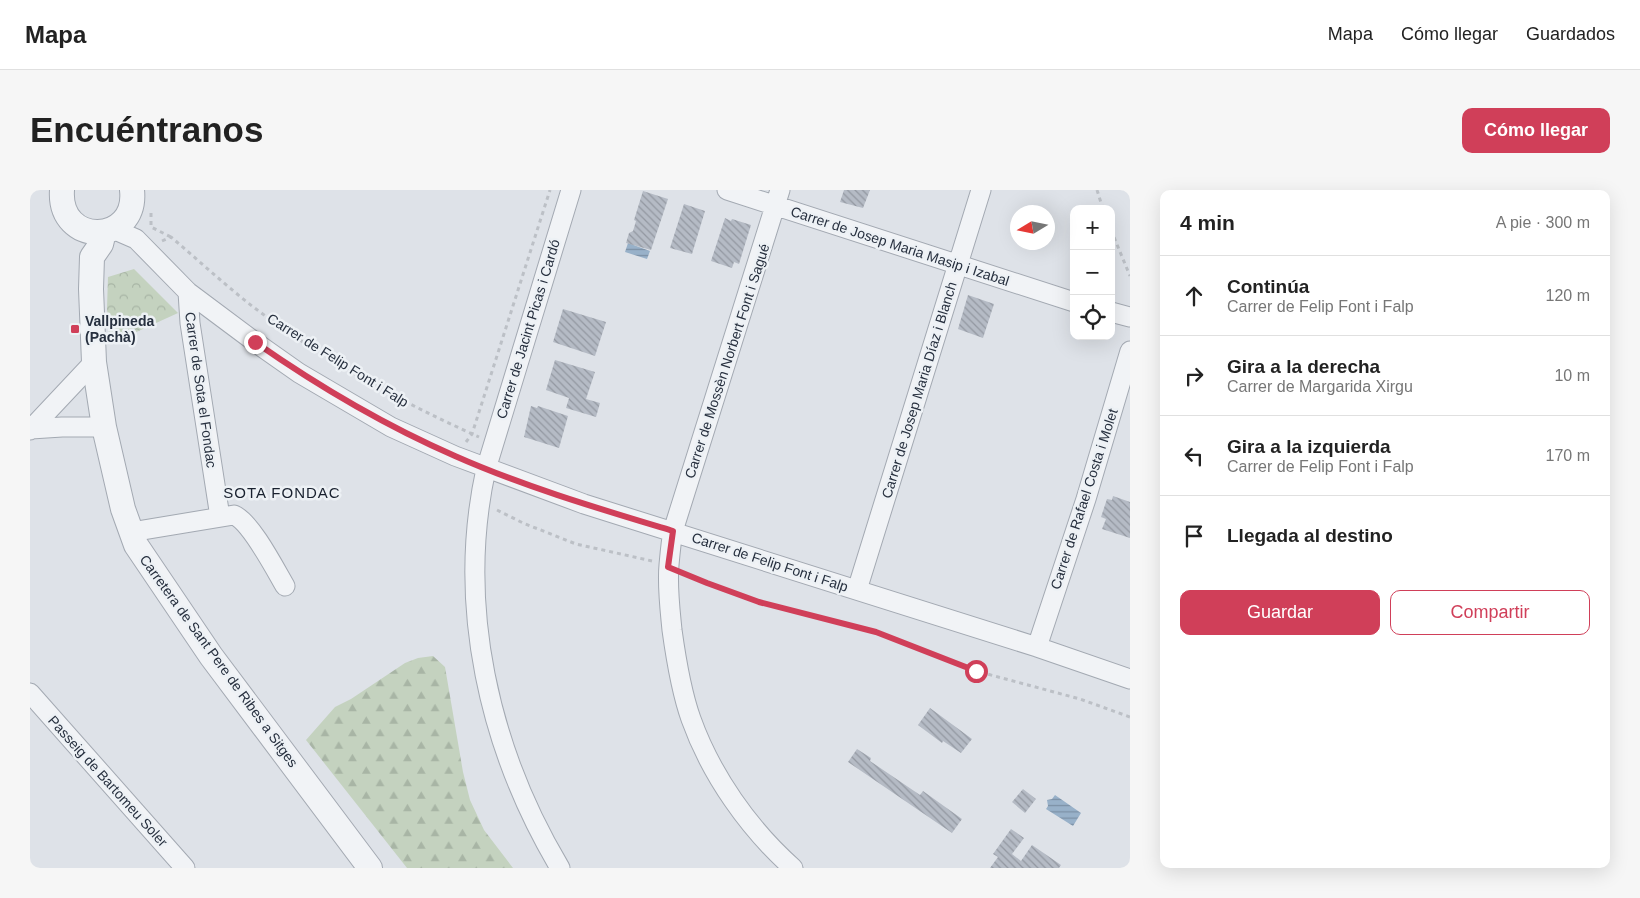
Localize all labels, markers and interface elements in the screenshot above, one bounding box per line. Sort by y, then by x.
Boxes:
text: Mapa [25,21,86,48]
text: Mapa [1328,24,1373,44]
text: Cómo llegar [1401,24,1498,44]
text: Guardados [1526,24,1615,44]
button: Cómo llegar [1462,108,1610,153]
text: Encuéntranos [30,110,263,149]
street label: Carrer de Josep Maria Masip i Izabal [789,203,1011,289]
north arrow [1010,205,1055,250]
map controls [1070,205,1115,340]
button: + [1070,205,1115,250]
text: 4 min [1180,211,1235,234]
text: A pie · 300 m [1496,214,1590,231]
street label: Carrer de Jacint Picas i Cardó [493,237,563,421]
street label: Carrer de Mossèn Norbert Font i Sagué [681,241,773,480]
button: − [1070,250,1115,295]
text: Continúa [1227,276,1309,297]
street label: Carrer de Josep Maria Díaz i Blanch [878,280,960,500]
icon: ahead [1180,282,1208,310]
text: 120 m [1546,287,1590,304]
button: locate [1070,295,1115,340]
text: Carrer de Felip Font i Falp [1227,298,1414,315]
street label: Carrer de Felip Font i Falp [264,310,412,410]
street label: Carrer de Sota el Fondac [182,311,220,469]
place label: Vallpineda (Pachà) [85,313,154,345]
marker: Vallpineda (Pachà) [69,323,81,335]
route end [244,331,267,354]
text: Gira a la derecha [1227,356,1380,377]
icon: right [1180,362,1208,390]
text: 10 m [1554,367,1590,384]
text: Carrer de Margarida Xirgu [1227,378,1413,395]
street label: Carrer de Rafael Costa i Molet [1047,407,1121,591]
text: Gira a la izquierda [1227,436,1391,457]
icon: left [1180,442,1208,470]
text: 170 m [1546,447,1590,464]
text: Carrer de Felip Font i Falp [1227,458,1414,475]
district label: SOTA FONDAC [223,484,341,501]
icon: arrive [1180,522,1208,550]
text: Llegada al destino [1227,525,1393,546]
street label: Carrer de Felip Font i Falp [690,529,850,595]
street label: Carretera de Sant Pere de Ribes a Sitges [137,552,301,770]
button: Guardar [1180,590,1380,635]
button: Compartir [1390,590,1590,635]
route start [965,660,988,683]
street label: Passeig de Bartomeu Soler [45,712,171,850]

